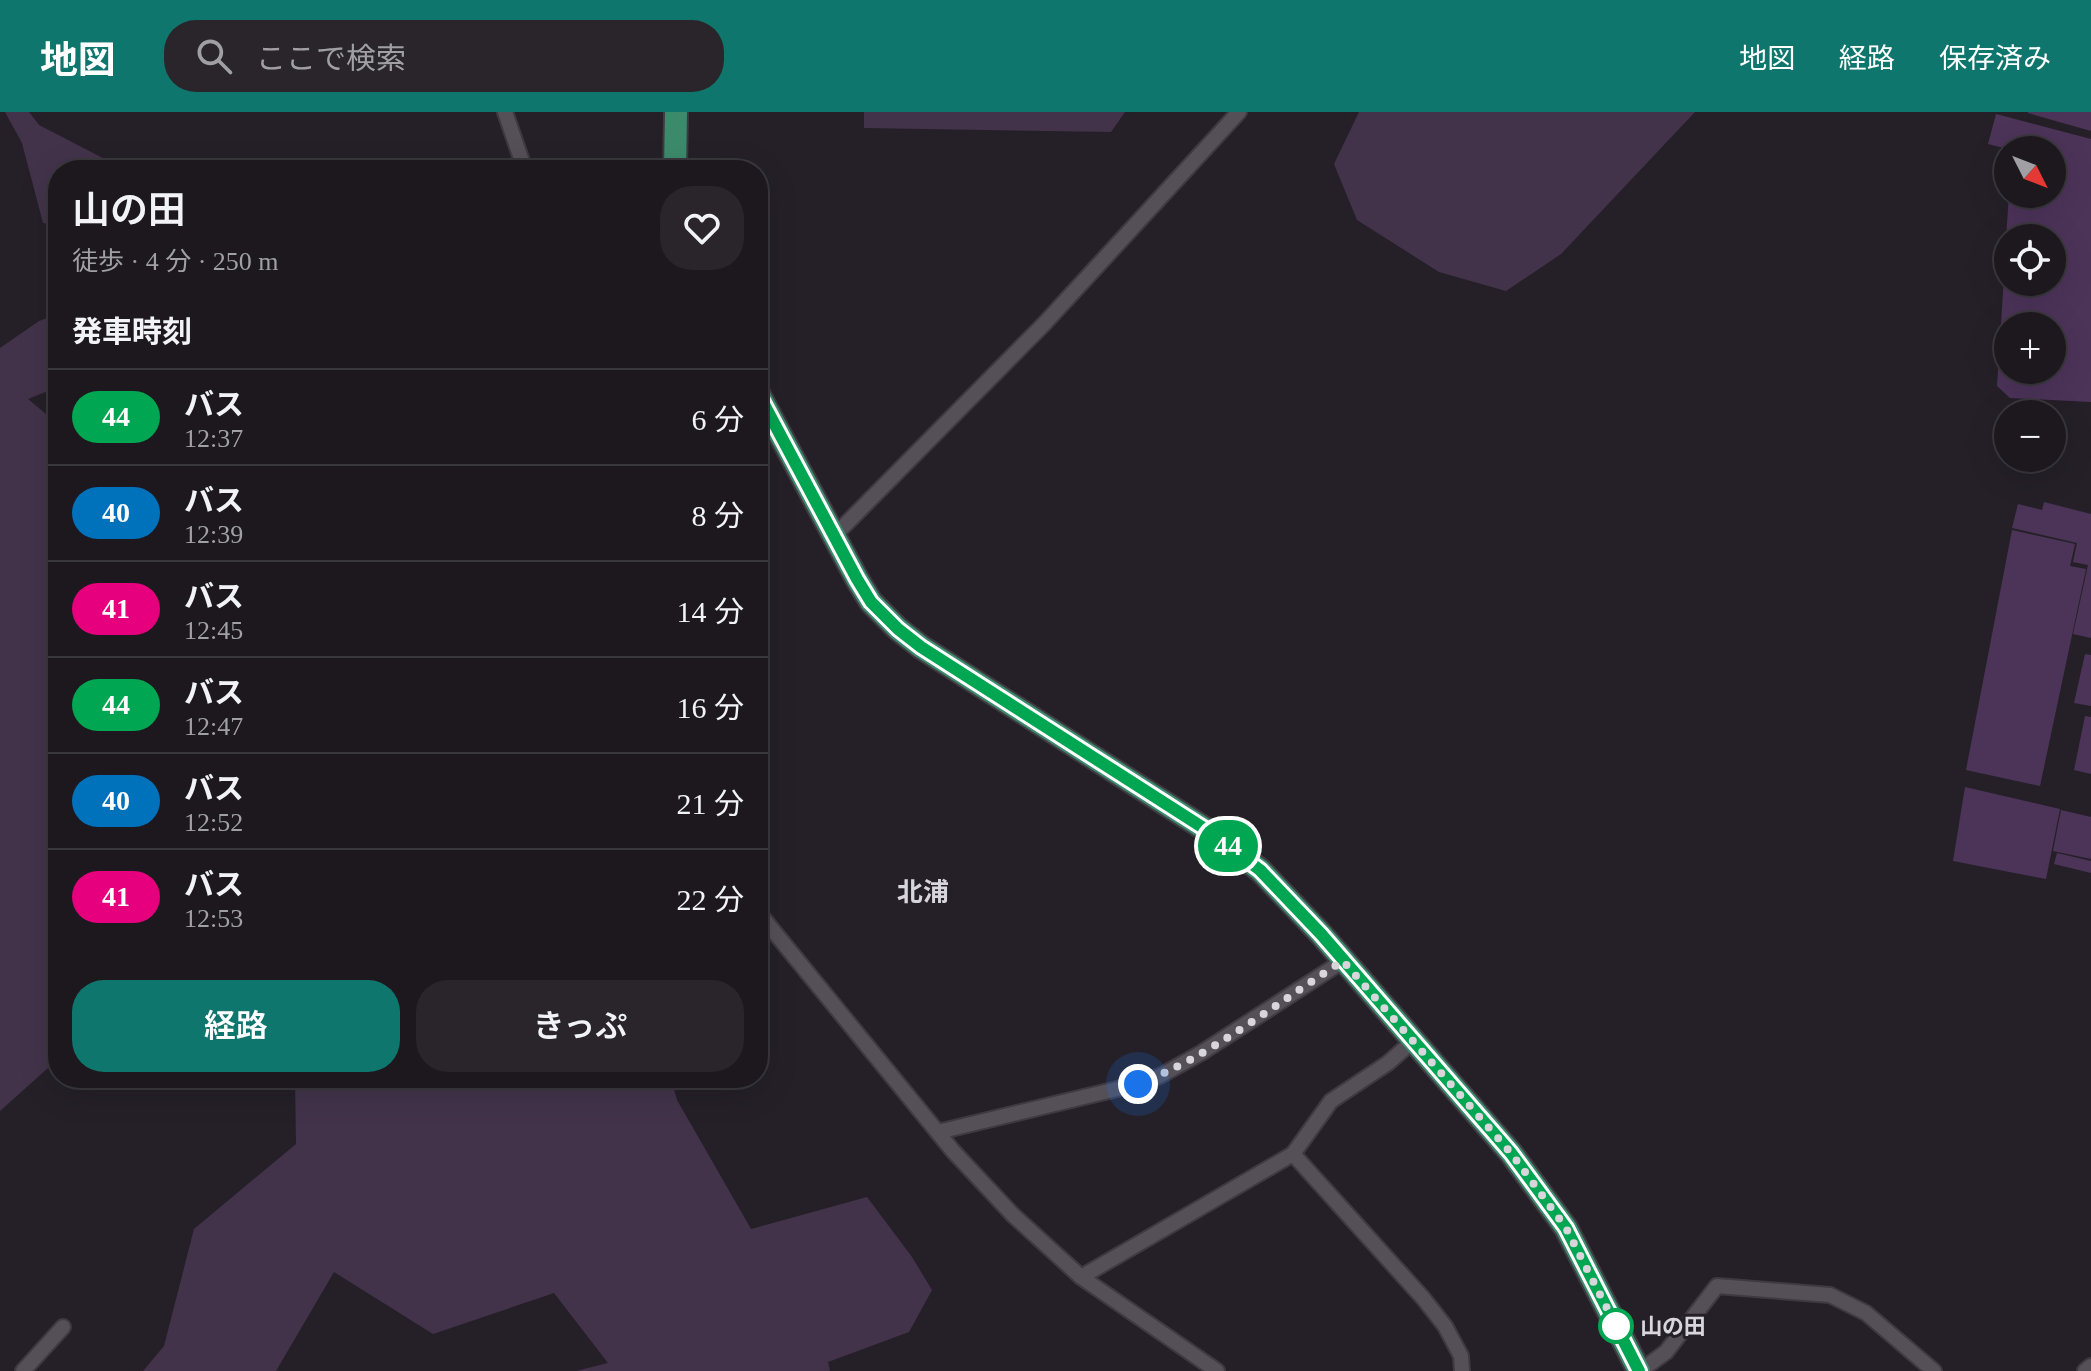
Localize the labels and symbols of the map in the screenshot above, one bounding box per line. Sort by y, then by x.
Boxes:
north arrow [1994,136,2066,208]
line badge: 44 [1192,820,1264,872]
district label: 北浦 [897,878,949,907]
your location [1118,1064,1158,1104]
marker: 山の田 [1599,1309,1633,1343]
place label: 山の田 [1640,1314,1706,1339]

